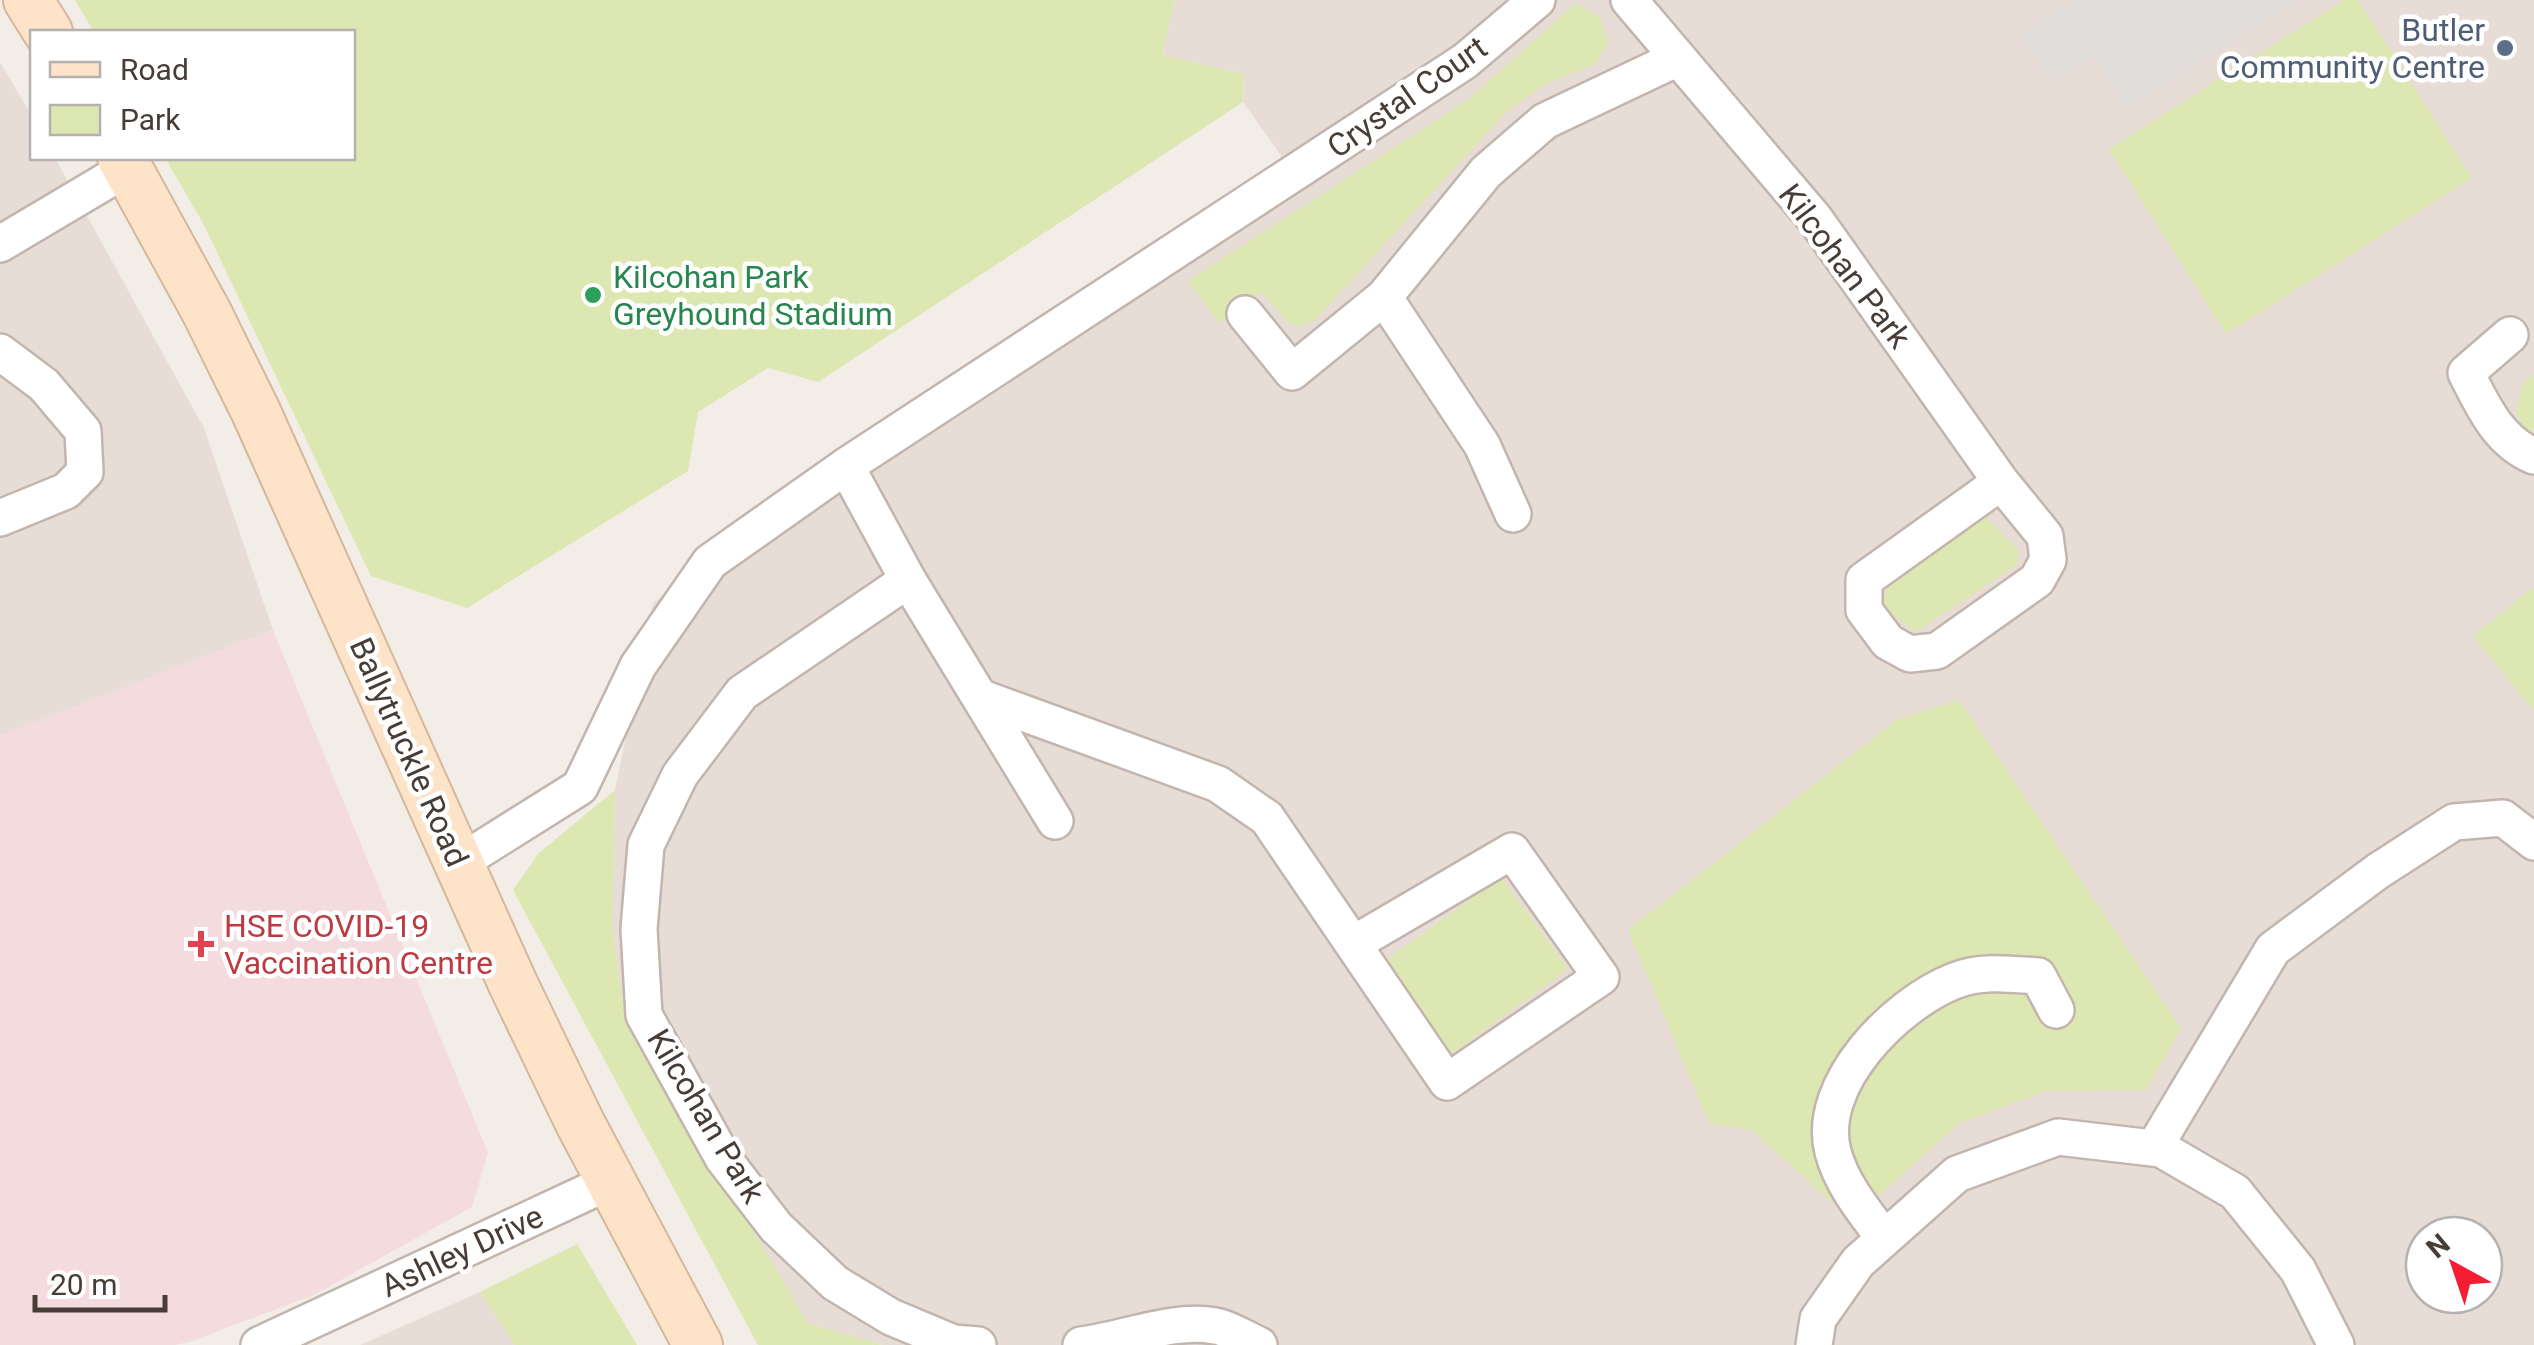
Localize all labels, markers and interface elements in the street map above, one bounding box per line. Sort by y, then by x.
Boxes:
place label: Butler Community Centre [2220,11,2485,86]
street label: Crystal Court [1320,28,1494,166]
legend [30,30,355,160]
marker: Butler Community Centre [2494,37,2516,59]
text: Road [120,52,189,87]
text: Park [120,102,181,137]
street label: Kilcohan Park [1771,176,1920,356]
place label: Kilcohan Park Greyhound Stadium [613,258,893,333]
marker: Kilcohan Park Greyhound Stadium [582,284,604,306]
street label: Ballytruckle Road [342,632,476,872]
place label: HSE COVID-19 Vaccination Centre [224,907,493,982]
marker: HSE COVID-19 Vaccination Centre [188,931,214,957]
street label: Kilcohan Park [639,1022,773,1210]
street label: Ashley Drive [375,1197,549,1305]
north arrow [2404,1215,2504,1315]
text: N [2420,1227,2456,1265]
scale bar [35,1250,165,1312]
text: 20 m [50,1267,117,1302]

